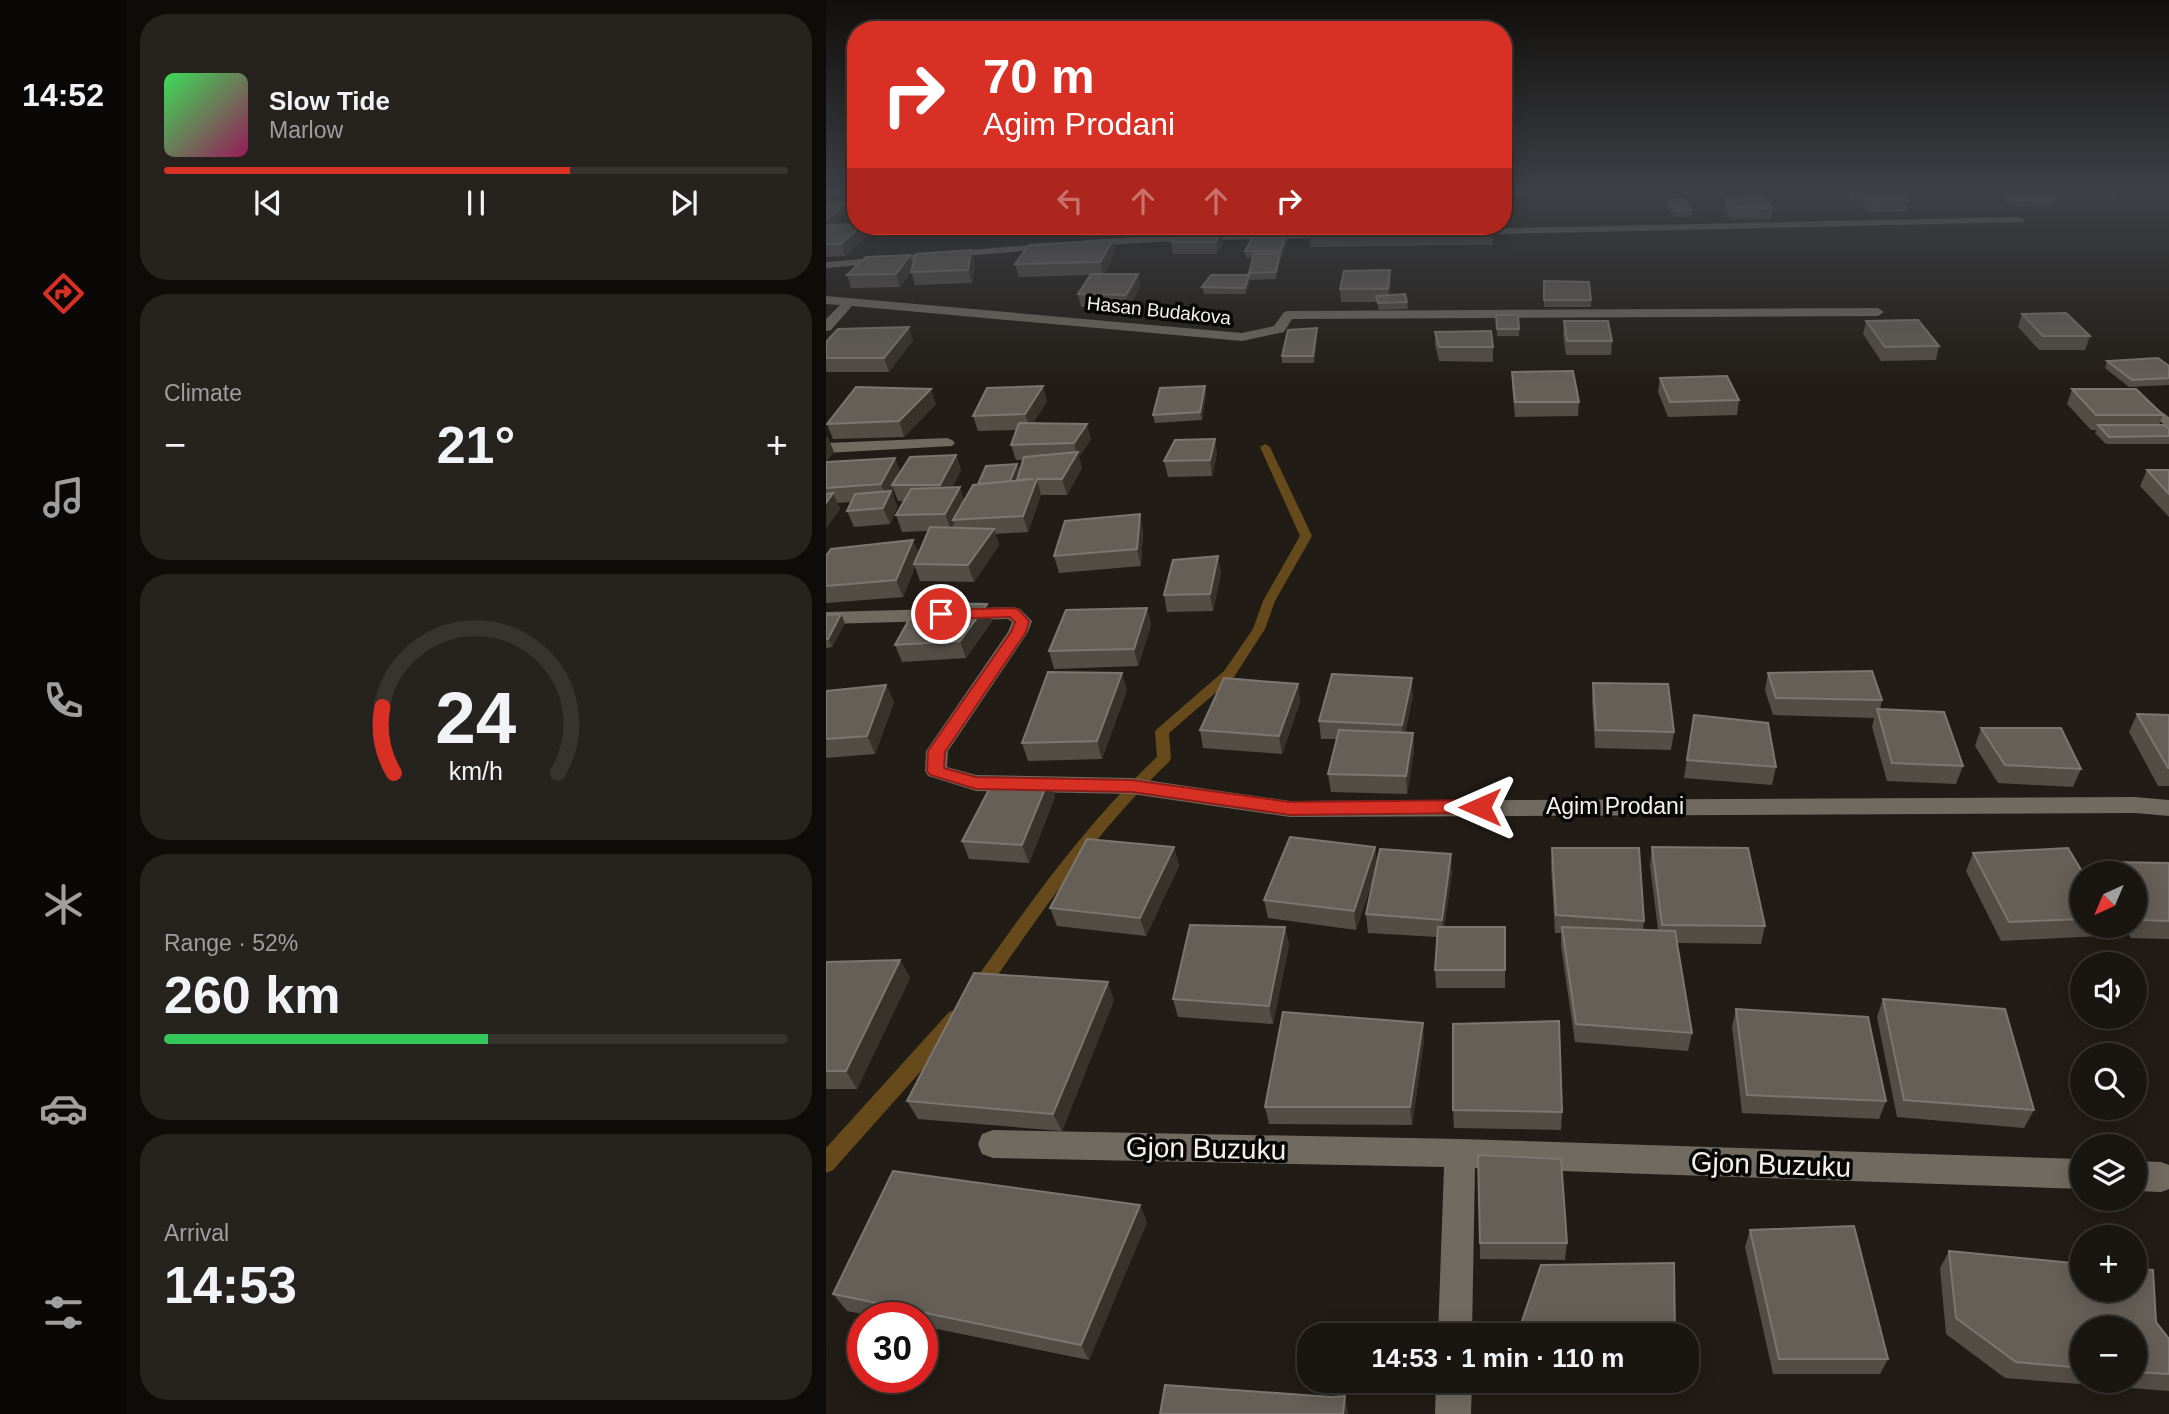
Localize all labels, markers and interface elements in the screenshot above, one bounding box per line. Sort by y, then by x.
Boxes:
icon: right [868,49,959,140]
text: 70 m [983,49,1095,103]
text: 14:52 [22,77,104,113]
text: Slow Tide [269,86,390,116]
text: Agim Prodani [983,106,1175,142]
text: Marlow [269,117,343,143]
icon: left [1051,182,1089,220]
icon: ahead [1124,182,1162,220]
icon: ahead [1197,182,1235,220]
icon: right [1270,182,1308,220]
icon: previous [249,184,287,222]
icon: pause [457,184,495,222]
icon: next [665,184,703,222]
icon: directions [39,269,88,318]
street label: Hasan Budakova [1086,292,1232,329]
text: Climate [164,380,242,406]
text: 21° [437,416,515,474]
text: − [164,424,186,466]
text: + [766,424,788,466]
icon: music [39,473,88,522]
pin [911,584,971,644]
icon: arrive [922,595,960,633]
icon: phone [39,676,88,725]
text: 24 [436,677,517,758]
text: km/h [449,757,503,785]
position arrow [1443,770,1517,844]
street label: Agim Prodani [1546,793,1684,819]
north arrow [2070,861,2147,938]
map controls [2070,861,2147,1393]
icon: climate [39,880,88,929]
text: Range · 52% [164,930,298,956]
button: sound [2070,952,2147,1029]
text: 260 km [164,966,340,1024]
button: search [2070,1043,2147,1120]
icon: car [39,1084,88,1133]
street label: Gjon Buzuku [1126,1132,1286,1165]
button: layers [2070,1134,2147,1211]
street label: Gjon Buzuku [1690,1146,1852,1183]
text: Arrival [164,1220,229,1246]
button: + [2070,1225,2147,1302]
text: 14:53 [164,1256,297,1314]
icon: filters [39,1288,88,1337]
speed limit sign: 30 [847,1302,938,1393]
button: − [2070,1316,2147,1393]
text: 14:53 · 1 min · 110 m [1372,1343,1624,1373]

